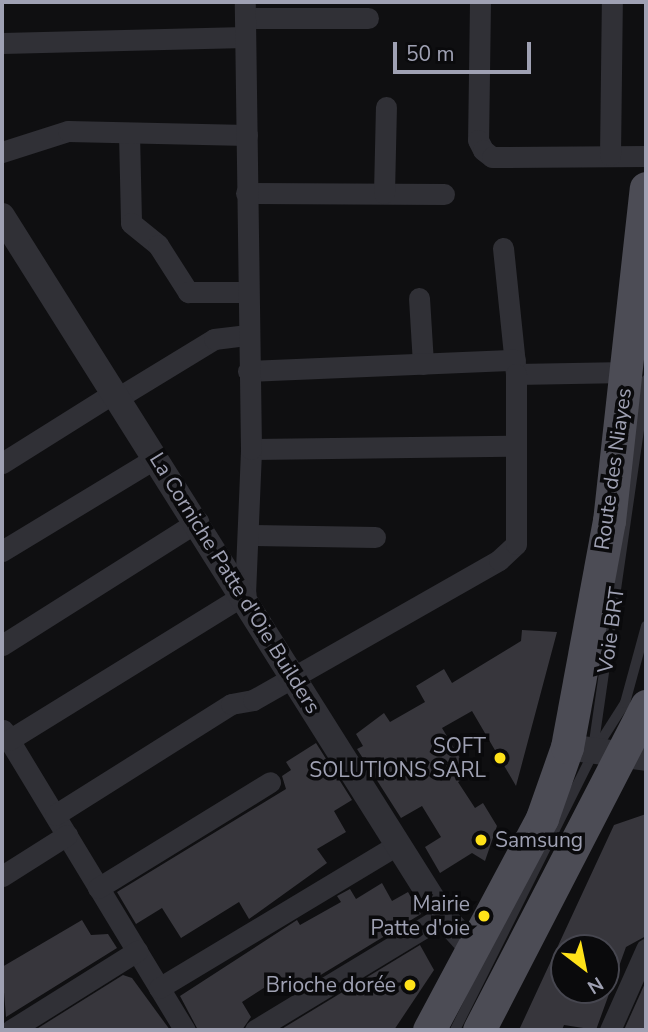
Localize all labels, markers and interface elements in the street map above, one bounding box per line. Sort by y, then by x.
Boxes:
scale bar [396,28,534,72]
text: 50 m [406,40,455,68]
street label: Route des Niayes [589,386,637,552]
street label: La Corniche Patte d'Oie Builders [144,448,326,718]
street label: Voie BRT [592,585,630,675]
place label: SOFT SOLUTIONS SARL [309,733,486,783]
marker: SOFT SOLUTIONS SARL [492,750,508,766]
place label: Samsung [495,827,583,853]
marker: Samsung [473,832,489,848]
place label: Mairie Patte d'oie [371,891,470,941]
marker: Mairie Patte d'oie [476,908,492,924]
north arrow [550,934,620,1004]
text: N [582,970,608,1000]
place label: Brioche dorée [266,972,396,998]
marker: Brioche dorée [402,977,418,993]

